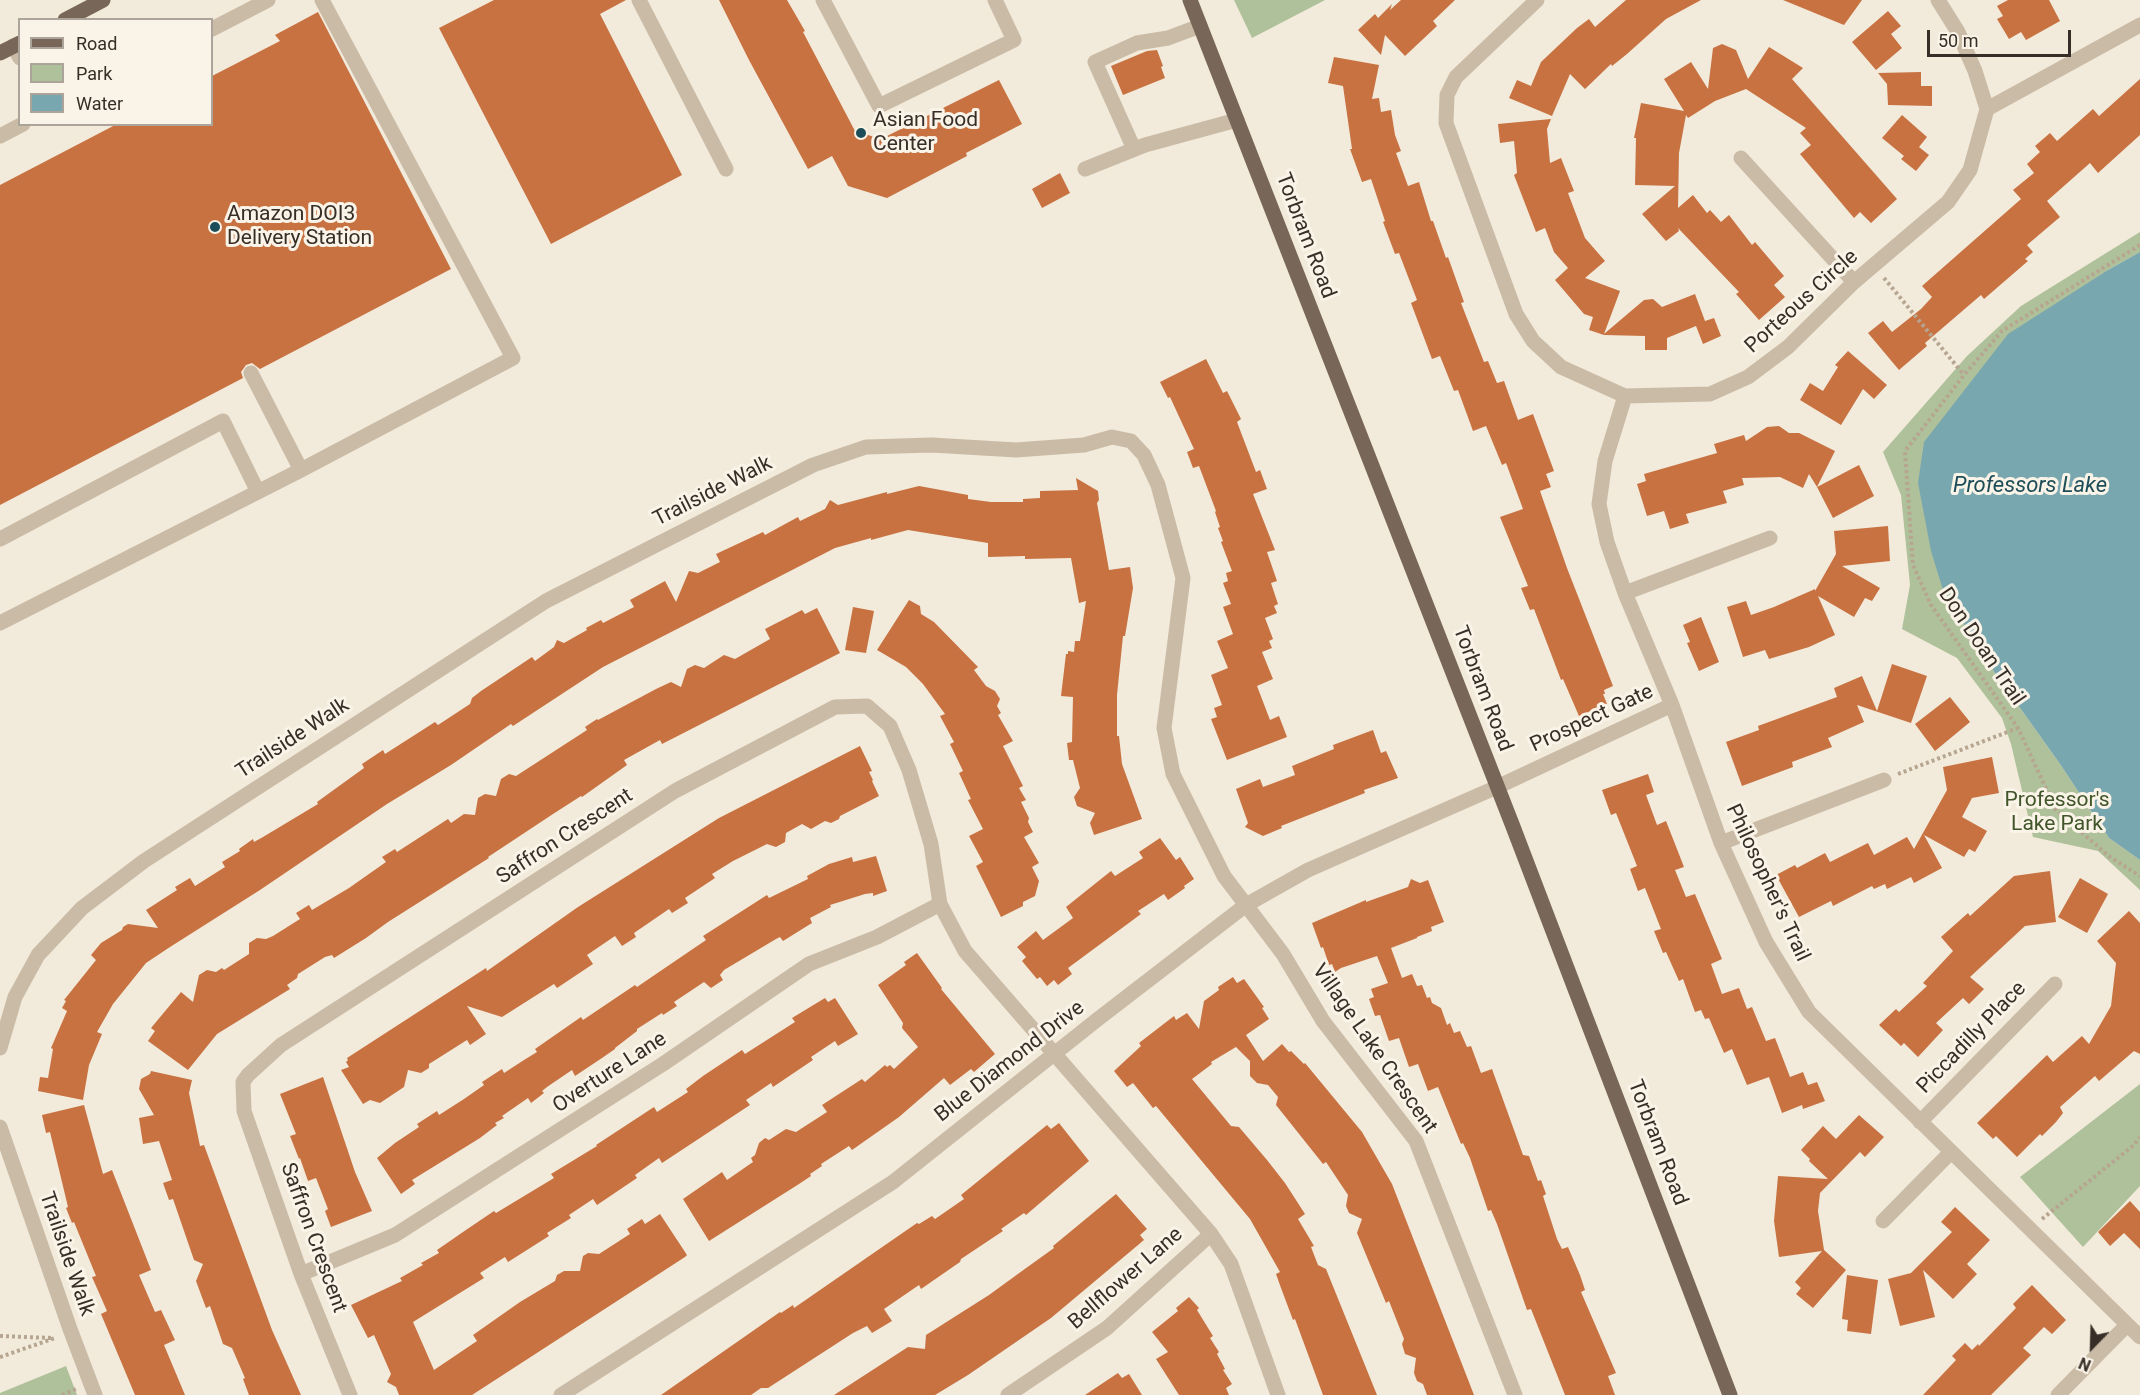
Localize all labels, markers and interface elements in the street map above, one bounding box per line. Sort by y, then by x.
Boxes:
legend [18,18,213,126]
scale bar [1930,18,2074,56]
text: 50 m [1938,30,1978,51]
text: Road [76,33,117,54]
text: Park [76,63,112,84]
text: Water [76,93,123,114]
place label: Asian Food Center [873,108,978,158]
marker: Asian Food Center [854,126,868,140]
street label: Torbram Road [1270,170,1340,302]
place label: Amazon DOI3 Delivery Station [227,202,372,252]
marker: Amazon DOI3 Delivery Station [208,220,222,234]
street label: Porteous Circle [1740,245,1864,359]
street label: Trailside Walk [649,451,777,533]
water label: Professors Lake [1953,473,2107,499]
street label: Don Doan Trail [1932,583,2030,711]
street label: Torbram Road [1447,623,1517,755]
street label: Prospect Gate [1527,680,1657,758]
street label: Trailside Walk [232,693,354,785]
street label: Saffron Crescent [492,784,638,890]
park label: Professor's Lake Park [2005,788,2109,838]
street label: Philosopher's Trail [1720,800,1814,966]
street label: Village Lake Crescent [1306,959,1442,1139]
street label: Piccadilly Place [1912,977,2032,1099]
street label: Blue Diamond Drive [930,996,1090,1128]
street label: Overture Lane [548,1027,672,1119]
street label: Torbram Road [1622,1077,1692,1209]
street label: Saffron Crescent [274,1160,352,1316]
street label: Trailside Walk [33,1189,99,1319]
street label: Bellflower Lane [1064,1223,1188,1335]
north arrow [2062,1317,2122,1377]
text: N [2076,1353,2094,1375]

